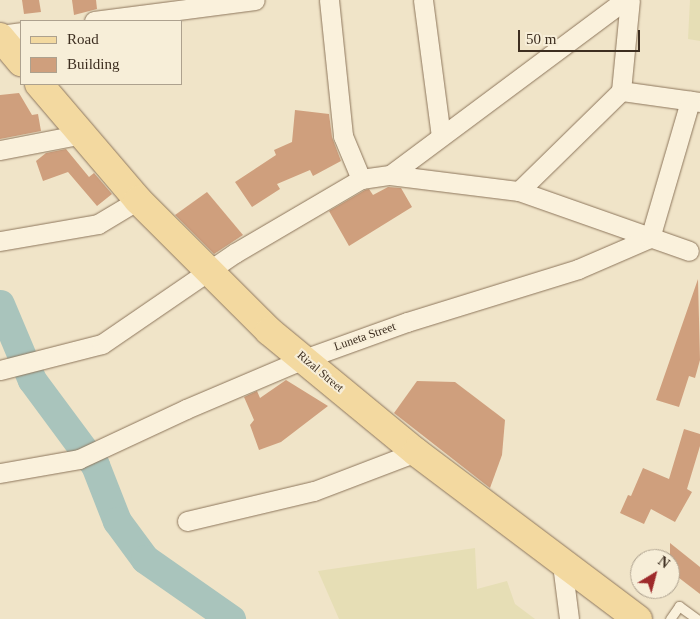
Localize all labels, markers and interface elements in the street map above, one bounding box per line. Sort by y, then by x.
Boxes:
legend [20,20,182,85]
scale bar [520,20,642,52]
text: Road [67,31,99,47]
text: 50 m [526,31,556,47]
text: Building [67,56,120,72]
street label: Luneta Street [332,320,398,354]
street label: Rizal Street [294,348,346,396]
north arrow [630,549,680,599]
text: N [655,553,672,571]

